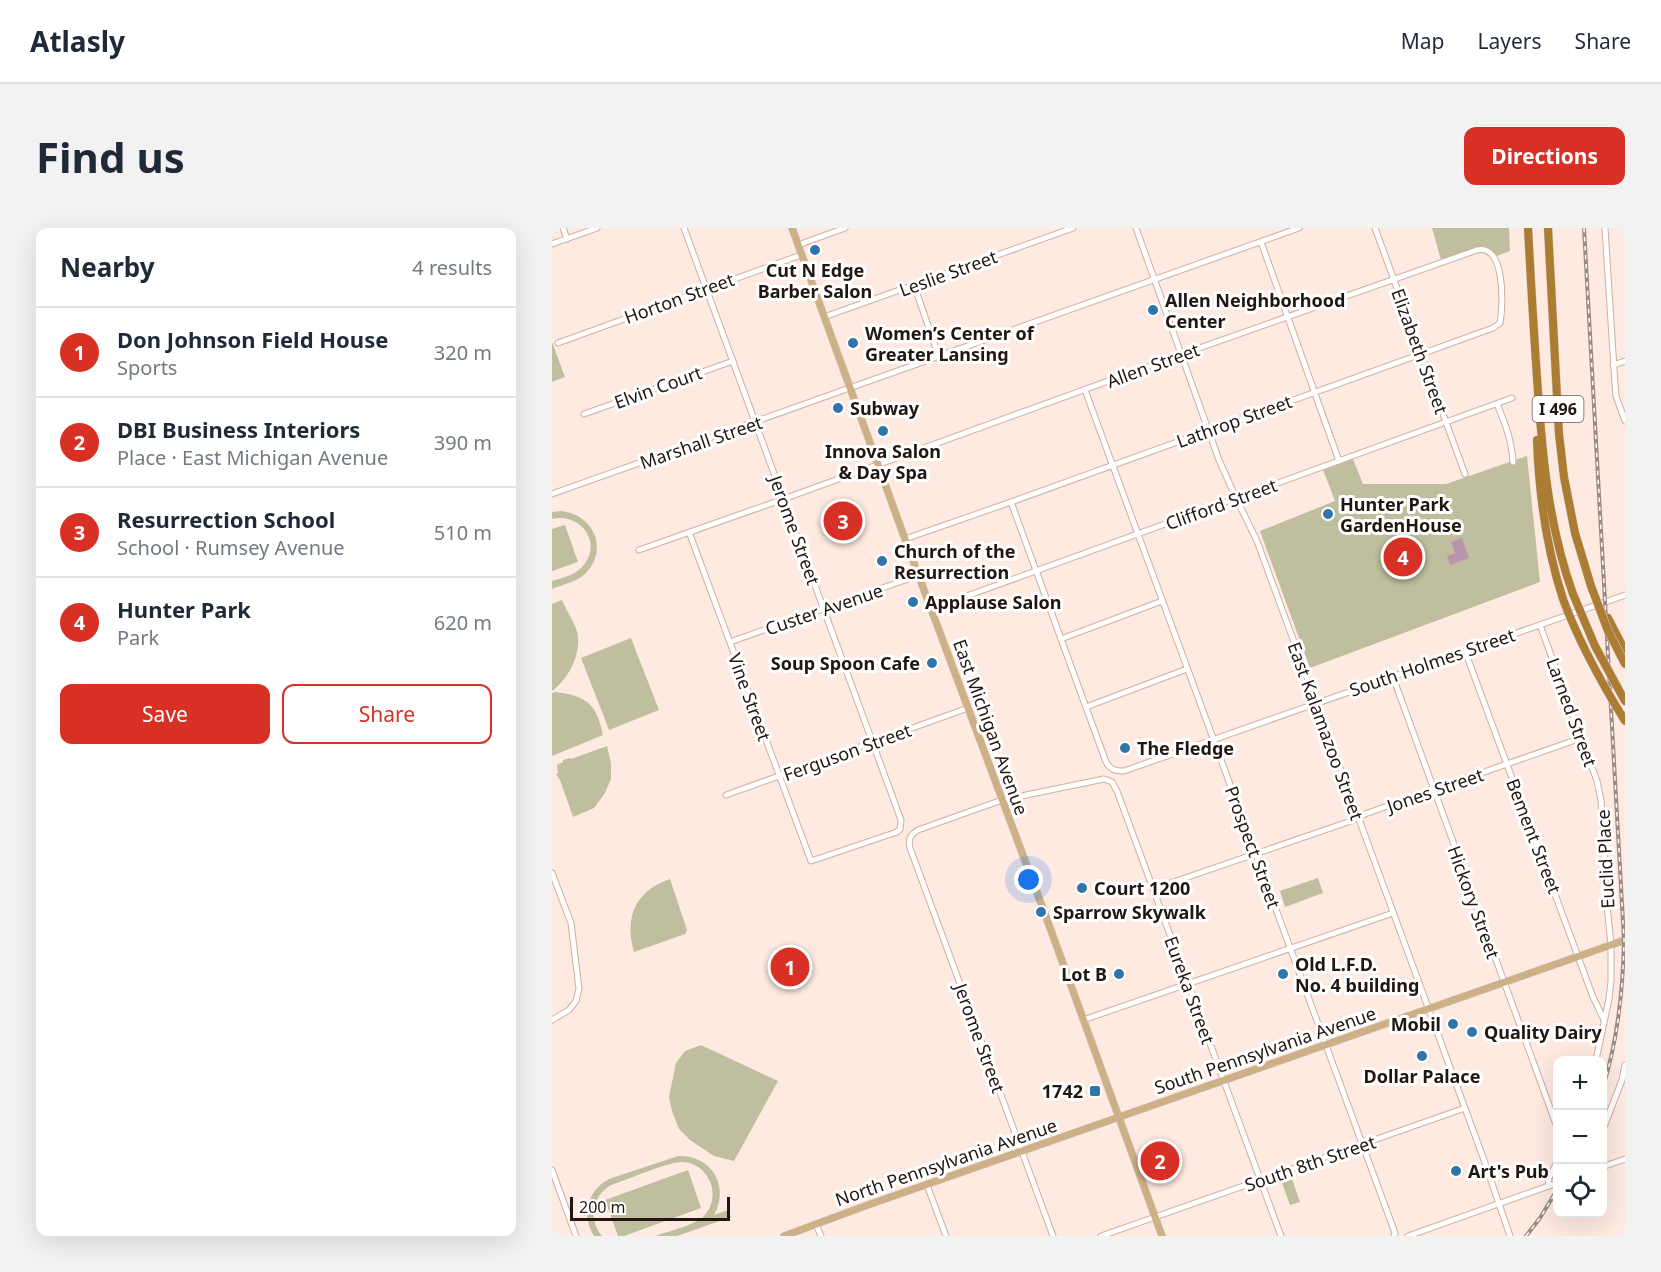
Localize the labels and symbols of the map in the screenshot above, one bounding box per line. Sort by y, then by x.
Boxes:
marker: Cut N Edge Barber Salon [808,243,822,257]
street label: Leslie Street [896,244,1001,302]
place label: Cut N Edge Barber Salon [758,258,872,303]
street label: Horton Street [621,267,738,329]
street label: Elizabeth Street [1386,285,1454,417]
place label: Allen Neighborhood Center [1165,288,1345,333]
marker: Allen Neighborhood Center [1146,303,1160,317]
place label: Women’s Center of Greater Lansing [865,321,1035,366]
marker: Women’s Center of Greater Lansing [846,336,860,350]
street label: Allen Street [1103,337,1203,393]
street label: Elvin Court [611,360,706,414]
street label: Lathrop Street [1173,389,1295,453]
place label: Subway [850,396,920,420]
road number: I 496 [1532,396,1584,422]
marker: Subway [831,401,845,415]
street label: Marshall Street [637,410,766,474]
marker: Innova Salon & Day Spa [876,424,890,438]
place label: Innova Salon & Day Spa [825,439,941,484]
street label: Jerome Street [763,470,826,589]
street label: Clifford Street [1162,473,1281,535]
place label: Hunter Park GardenHouse [1340,492,1462,537]
pin: 3 [824,498,862,544]
marker: Hunter Park GardenHouse [1321,507,1335,521]
pin: 4 [1384,534,1422,580]
place label: Church of the Resurrection [894,539,1015,584]
marker: Church of the Resurrection [875,554,889,568]
street label: Custer Avenue [762,578,886,640]
place label: Applause Salon [925,590,1062,614]
marker: Applause Salon [906,595,920,609]
street label: South Holmes Street [1346,622,1518,702]
street label: East Michigan Avenue [948,636,1034,818]
street label: East Kalamazoo Street [1283,639,1370,824]
street label: Vine Street [723,650,777,745]
place label: Soup Spoon Cafe [771,651,920,675]
street label: Larned Street [1541,654,1603,770]
marker: Soup Spoon Cafe [925,656,939,670]
street label: Ferguson Street [780,718,915,786]
place label: The Fledge [1137,736,1234,760]
marker: The Fledge [1118,741,1132,755]
street label: Jones Street [1382,762,1487,818]
street label: Bement Street [1501,775,1567,897]
street label: Prospect Street [1220,782,1286,912]
street label: Euclid Place [1590,809,1620,909]
street label: Hickory Street [1442,842,1506,962]
your location [1014,865,1043,894]
place label: Court 1200 [1094,876,1190,900]
marker: Court 1200 [1075,881,1089,895]
place label: Sparrow Skywalk [1053,900,1207,924]
marker: Sparrow Skywalk [1034,905,1048,919]
street label: Eureka Street [1159,933,1221,1048]
pin: 1 [770,944,810,990]
place label: Old L.F.D. No. 4 building [1295,952,1419,997]
place label: Lot B [1061,962,1107,986]
marker: Lot B [1112,967,1126,981]
marker: Old L.F.D. No. 4 building [1276,967,1290,981]
street label: Jerome Street [948,978,1011,1097]
street label: South Pennsylvania Avenue [1151,1001,1379,1099]
place label: Mobil [1391,1012,1441,1036]
marker: Mobil [1446,1017,1460,1031]
place label: Quality Dairy [1484,1020,1603,1044]
marker: Quality Dairy [1465,1025,1479,1039]
marker: Dollar Palace [1415,1049,1429,1063]
place label: Dollar Palace [1364,1064,1480,1088]
place label: 1742 [1042,1079,1083,1103]
marker: 1742 [1088,1084,1102,1098]
street label: North Pennsylvania Avenue [832,1113,1060,1211]
street label: South 8th Street [1241,1129,1379,1197]
pin: 2 [1140,1138,1180,1184]
place label: Art's Pub [1468,1159,1549,1183]
marker: Art's Pub [1449,1164,1463,1178]
scale bar [570,1194,730,1222]

